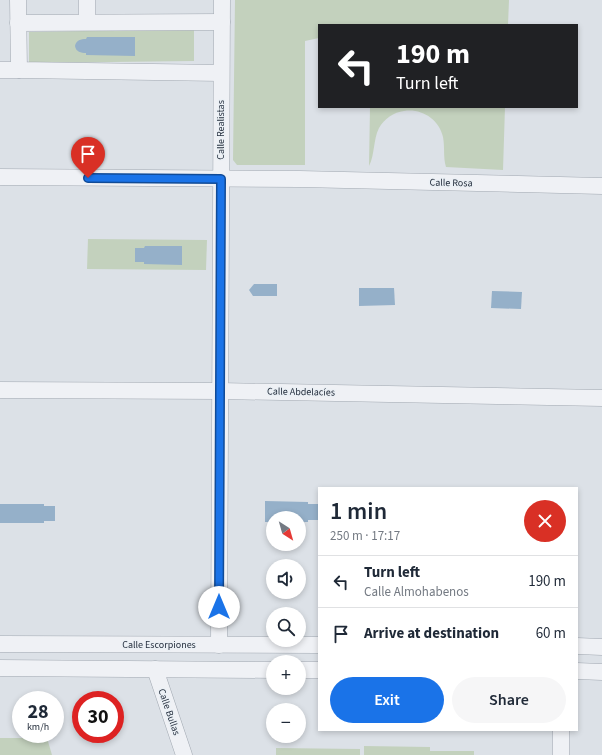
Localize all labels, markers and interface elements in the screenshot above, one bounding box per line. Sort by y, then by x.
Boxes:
text: 190 m [396,34,470,74]
icon: left [330,40,382,92]
text: Turn left [396,71,458,96]
street label: Calle Realistas [214,100,228,160]
pin [71,137,105,178]
icon: arrive [77,143,99,165]
street label: Calle Rosa [429,176,473,190]
street label: Calle Abdelacíes [267,384,335,400]
text: 1 min [330,494,387,529]
button: close [524,500,566,542]
north arrow [266,511,306,551]
map controls [266,511,306,743]
text: 250 m · 17:17 [330,527,400,545]
button: sound [266,559,306,599]
text: Turn left [364,562,420,583]
icon: left [330,571,352,593]
text: 190 m [528,571,566,592]
text: Calle Almohabenos [364,583,469,601]
position arrow [198,586,240,628]
button: search [266,607,306,647]
icon: arrive [330,623,352,645]
text: Arrive at destination [364,623,499,644]
text: 60 m [536,623,566,644]
street label: Calle Escorpiones [122,638,196,652]
button: + [266,655,306,695]
button: Exit [330,677,444,723]
button: Share [452,677,566,723]
street label: Calle Bullas [154,687,184,737]
speed limit sign: 30 [72,691,124,743]
text: 28 [27,698,49,726]
button: − [266,703,306,743]
text: km/h [27,720,49,734]

